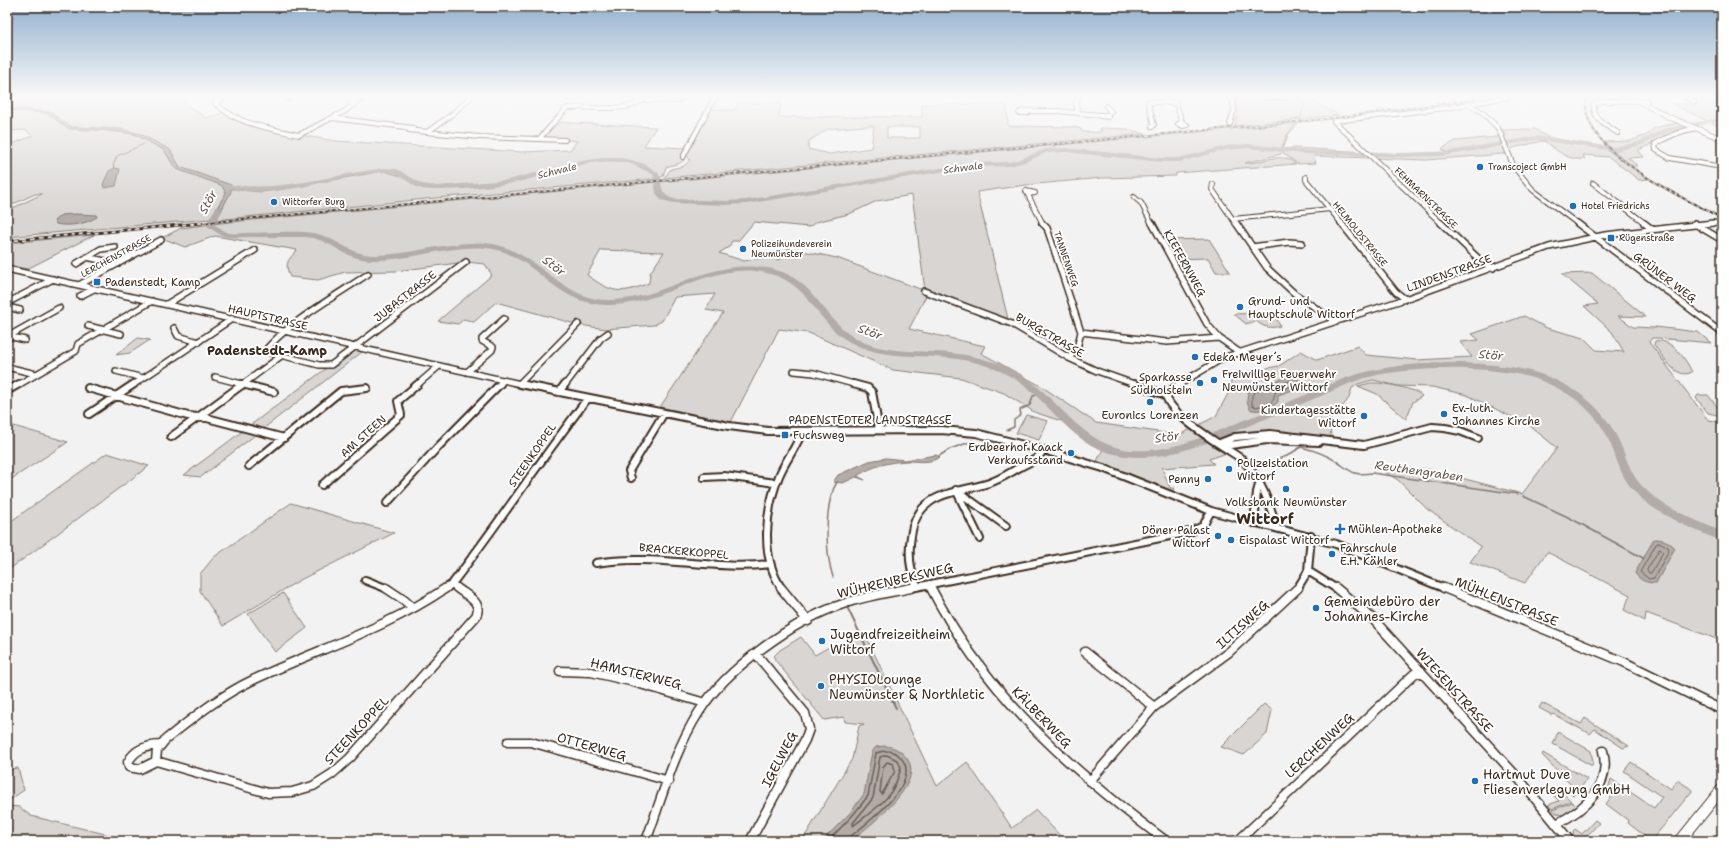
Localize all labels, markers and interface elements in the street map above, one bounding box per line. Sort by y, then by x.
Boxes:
water label: Schwale [536,159,578,182]
water label: Schwale [942,159,984,176]
place label: Transcoject GmbH [1488,161,1567,173]
marker: Transcoject GmbH [1475,162,1485,172]
street label: FEHMARNSTRASSE [1392,165,1460,232]
water label: Stör [195,187,221,217]
place label: Wittorfer Burg [282,196,345,208]
marker: Wittorfer Burg [269,197,279,207]
street label: HELMOLDSTRASSE [1330,199,1390,269]
place label: Hotel Friedrichs [1581,200,1650,212]
marker: Hotel Friedrichs [1568,201,1578,211]
street label: KIEFERNWEG [1160,227,1209,300]
street label: TANNENWEG [1051,230,1081,289]
street label: LERCHENSTRASSE [79,232,154,280]
place label: Rügenstraße [1619,232,1675,244]
marker: Rügenstraße [1606,233,1616,243]
place label: Polizeihundeverein Neumünster [751,238,832,260]
marker: Polizeihundeverein Neumünster [738,244,748,254]
street label: GRÜNER WEG [1630,249,1700,306]
street label: LINDENSTRASSE [1405,251,1494,296]
water label: Stör [539,252,569,280]
street label: JUBASTRASSE [371,267,440,325]
place label: Padenstedt, Kamp [105,275,200,290]
marker: Padenstedt, Kamp [92,277,102,287]
place label: Grund- und Hauptschule Wittorf [1248,294,1356,322]
street label: HAUPTSTRASSE [226,301,310,334]
marker: Grund- und Hauptschule Wittorf [1235,302,1245,312]
street label: BURGSTRASSE [1013,310,1087,361]
water label: Stör [856,320,885,344]
district label: Padenstedt-Kamp [207,342,327,359]
water label: Stör [1478,346,1504,364]
place label: Edeka Meyer´s [1203,350,1282,365]
marker: Edeka Meyer´s [1190,352,1200,362]
place label: Freiwillige Feuerwehr Neumünster Wittorf [1222,367,1337,395]
place label: Sparkasse Südholstein [1131,370,1192,398]
marker: Freiwillige Feuerwehr Neumünster Wittorf [1209,375,1219,385]
marker: Sparkasse Südholstein [1195,378,1205,388]
marker: Euronics Lorenzen [1145,397,1155,407]
place label: Ev.-luth. Johannes Kirche [1452,401,1540,429]
place label: Kindertagesstätte Wittorf [1261,403,1357,431]
place label: Euronics Lorenzen [1102,408,1199,423]
marker: Ev.-luth. Johannes Kirche [1439,409,1449,419]
marker: Kindertagesstätte Wittorf [1359,411,1369,421]
street label: AM STEEN [337,412,389,461]
street label: PADENSTEDTER LANDSTRASSE [788,413,952,428]
street label: STEENKOPPEL [505,421,560,490]
water label: Stör [1154,427,1181,447]
place label: Fuchsweg [793,428,845,443]
marker: Fuchsweg [780,430,790,440]
place label: Erdbeerhof Kaack Verkaufsstand [968,440,1063,468]
marker: Erdbeerhof Kaack Verkaufsstand [1066,448,1076,458]
place label: Polizeistation Wittorf [1237,456,1309,484]
water label: Reuthengraben [1374,457,1464,485]
marker: Polizeistation Wittorf [1224,464,1234,474]
place label: Penny [1168,472,1200,487]
marker: Penny [1203,474,1213,484]
marker: Volksbank Neumünster [1281,484,1291,494]
place label: Volksbank Neumünster [1225,495,1347,510]
district label: Wittorf [1236,509,1294,529]
place label: Mühlen-Apotheke [1348,522,1442,537]
place label: Döner Palast Wittorf [1142,523,1211,551]
marker: Mühlen-Apotheke [1335,524,1345,534]
marker: Döner Palast Wittorf [1213,531,1223,541]
place label: Eispalast Wittorf [1239,533,1330,548]
marker: Eispalast Wittorf [1226,535,1236,545]
street label: BRACKERKOPPEL [638,540,729,563]
place label: Fahrschule E.H. Kähler [1340,541,1398,569]
marker: Fahrschule E.H. Kähler [1327,549,1337,559]
street label: WÜHRENBEKSWEG [835,559,955,602]
street label: MÜHLENSTRASSE [1453,573,1561,630]
place label: Gemeindebüro der Johannes-Kirche [1324,593,1440,625]
street label: ILTISWEG [1213,596,1272,652]
marker: Gemeindebüro der Johannes-Kirche [1311,603,1321,613]
place label: Jugendfreizeitheim Wittorf [830,626,950,658]
marker: Jugendfreizeitheim Wittorf [817,636,827,646]
street label: WIESENSTRASSE [1412,645,1497,736]
street label: HAMSTERWEG [589,654,683,693]
place label: PHYSIOLounge Neumünster & Northletic [829,671,985,703]
marker: PHYSIOLounge Neumünster & Northletic [816,681,826,691]
street label: KÄLBERWEG [1008,683,1075,752]
street label: STEENKOPPEL [320,692,393,768]
street label: LERCHENWEG [1281,709,1358,782]
street label: OTTERWEG [555,728,629,765]
street label: IGELWEG [758,728,801,790]
place label: Hartmut Duve Fliesenverlegung GmbH [1483,766,1630,798]
marker: Hartmut Duve Fliesenverlegung GmbH [1470,776,1480,786]

